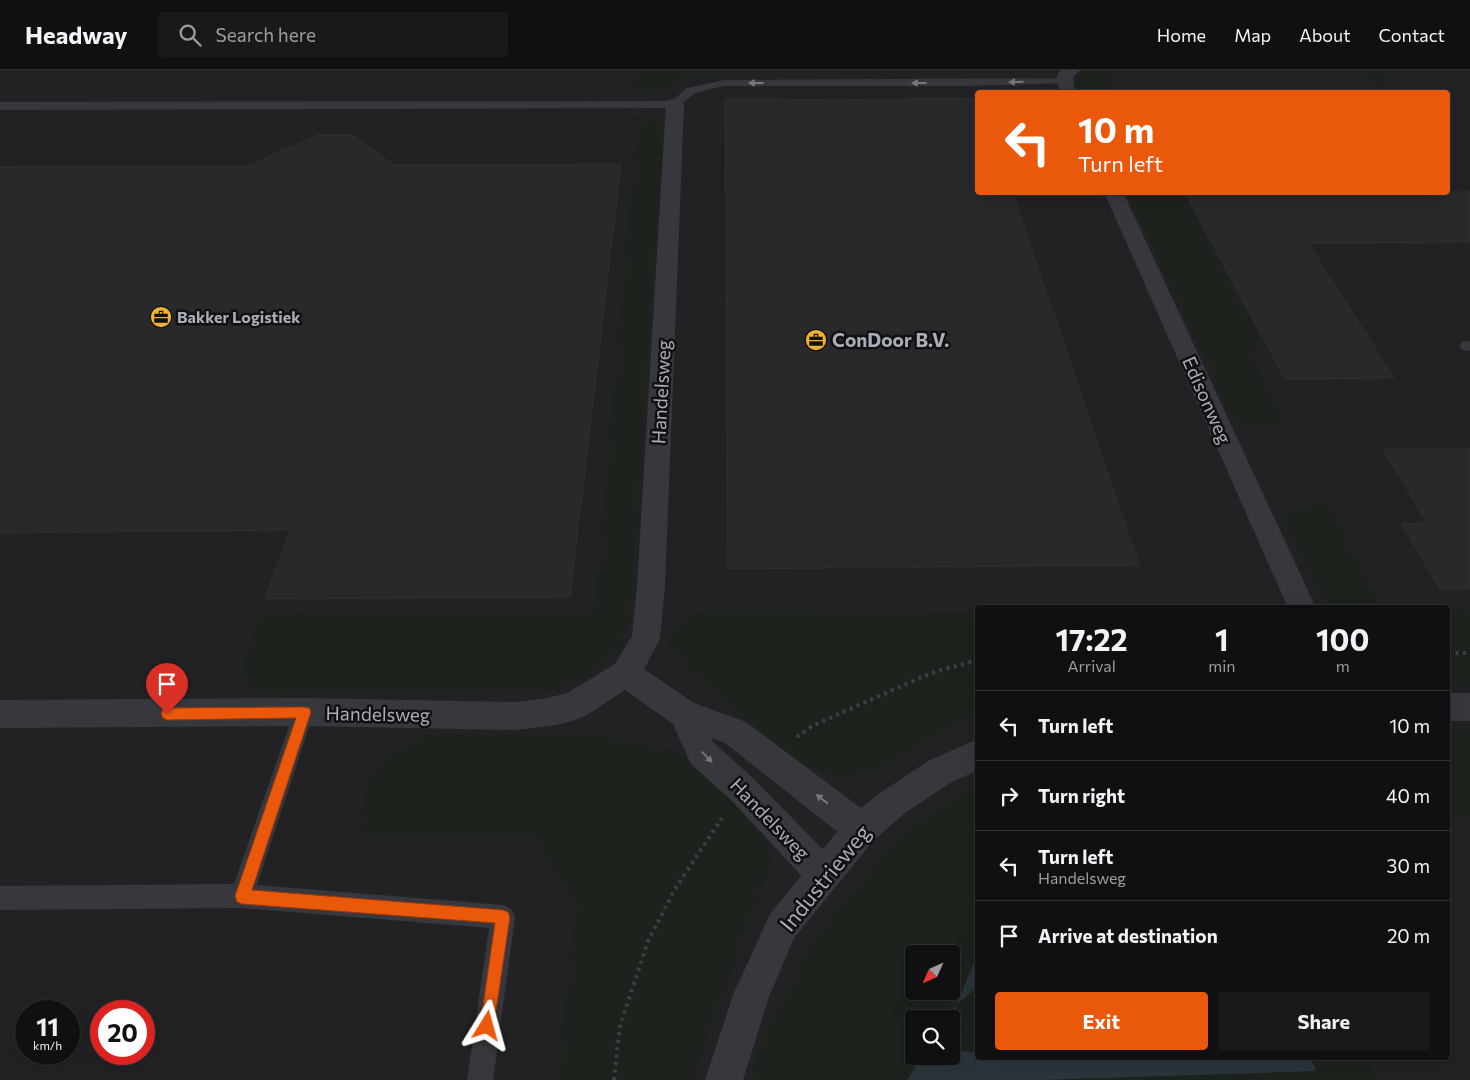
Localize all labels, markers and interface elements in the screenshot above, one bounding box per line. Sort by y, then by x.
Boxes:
search box [158,12,508,57]
text: Headway [25,20,128,49]
icon: search [176,21,204,49]
text: Search here [216,23,316,46]
text: Home [1157,24,1206,46]
text: Map [1234,24,1271,46]
text: About [1299,24,1351,46]
text: Contact [1379,24,1445,46]
one-way arrow [1008,78,1024,86]
one-way arrow [748,79,764,87]
one-way arrow [911,79,927,87]
text: 10 m [1078,107,1154,150]
icon: left [995,110,1060,175]
text: Turn left [1078,150,1163,177]
office icon: Bakker Logistiek [149,305,173,329]
place label: Bakker Logistiek [177,307,301,326]
office icon: ConDoor B.V. [804,328,828,352]
place label: ConDoor B.V. [832,328,949,351]
street label: Handelsweg [646,339,675,445]
street label: Edisonweg [1178,353,1237,447]
text: 17:22 [1056,620,1128,657]
text: 1 [1215,620,1229,657]
text: 100 [1316,620,1369,657]
text: Arrival [1067,656,1116,675]
text: min [1208,656,1235,675]
text: m [1336,656,1350,675]
pin [146,663,188,714]
icon: arrive [153,670,181,698]
street label: Handelsweg [326,701,430,726]
icon: left [995,712,1023,740]
text: Turn left [1038,714,1113,737]
text: 10 m [1389,714,1430,737]
one-way arrow [701,750,713,762]
street label: Handelsweg [726,773,815,864]
icon: right [995,782,1023,810]
text: Turn right [1038,784,1125,807]
text: 40 m [1386,784,1430,807]
one-way arrow [816,794,829,804]
street label: Industrieweg [773,819,876,936]
text: Turn left [1038,845,1113,868]
icon: left [995,852,1023,880]
text: 30 m [1387,854,1430,877]
text: Handelsweg [1038,868,1126,887]
icon: arrive [995,922,1023,950]
text: Arrive at destination [1038,924,1218,947]
text: 20 m [1387,924,1430,947]
north arrow [905,945,960,1000]
map controls [905,945,960,1065]
button: Exit [995,992,1208,1050]
button: Share [1218,992,1430,1050]
position arrow [460,999,512,1051]
speed limit sign: 20 [90,1000,155,1065]
button: search [905,1010,960,1065]
text: 11 [36,1011,59,1041]
text: km/h [33,1038,62,1052]

